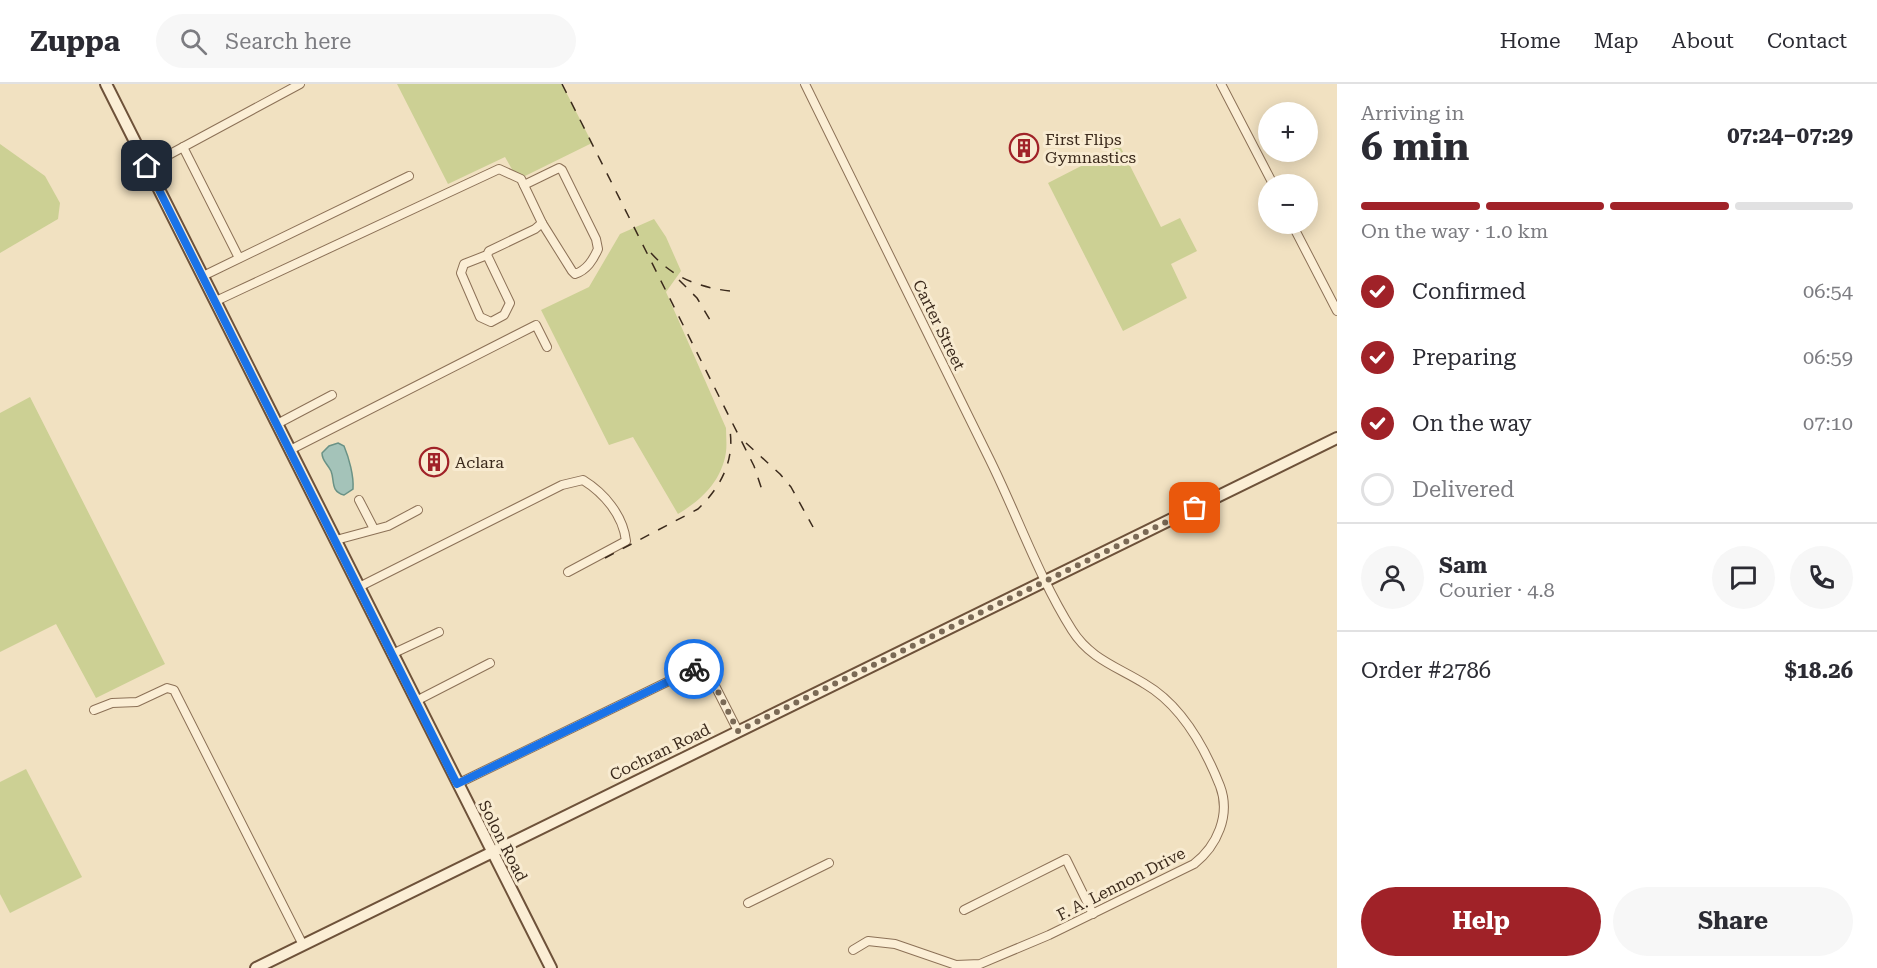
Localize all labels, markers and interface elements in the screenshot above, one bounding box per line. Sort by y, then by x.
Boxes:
search box [156,14,576,68]
text: Zuppa [30,25,120,58]
icon: search [177,25,210,58]
text: Search here [225,29,351,54]
text: Home [1500,29,1561,53]
text: Map [1594,29,1639,53]
text: About [1672,29,1734,53]
text: Contact [1767,29,1847,53]
text: Arriving in [1361,101,1464,125]
map controls [1258,102,1318,234]
button: + [1258,102,1318,162]
text: 07:24–07:29 [1727,123,1853,148]
text: 6 min [1361,124,1469,170]
place label: First Flips Gymnastics [1045,130,1136,167]
building icon: First Flips Gymnastics [1008,132,1040,164]
pin [121,140,172,191]
icon: home [130,149,163,182]
button: − [1258,174,1318,234]
text: On the way · 1.0 km [1361,219,1548,243]
icon: check [1361,275,1394,308]
street label: Carter Street [909,277,969,373]
text: Confirmed [1412,279,1526,304]
text: 06:54 [1803,279,1853,303]
icon: check [1361,341,1394,374]
text: Preparing [1412,345,1516,370]
text: 06:59 [1803,345,1853,369]
icon: check [1361,407,1394,440]
text: On the way [1412,411,1532,436]
text: 07:10 [1803,411,1853,435]
building icon: Aclara [418,446,450,478]
place label: Aclara [455,453,504,472]
text: Delivered [1412,477,1514,502]
pin [1169,482,1220,533]
icon: bag [1178,491,1211,524]
button: person [1361,546,1424,609]
button: chat [1712,546,1775,609]
button: phone [1790,546,1853,609]
text: Sam [1439,553,1487,578]
text: Courier · 4.8 [1439,578,1555,602]
courier [664,639,724,699]
icon: bike [678,653,711,686]
text: Order #2786 [1361,658,1491,683]
text: $18.26 [1784,658,1853,683]
street label: Cochran Road [607,719,713,785]
street label: Solon Road [474,797,532,885]
street label: F. A. Lennon Drive [1054,843,1189,925]
button: Help [1361,887,1601,956]
button: Share [1613,887,1853,956]

